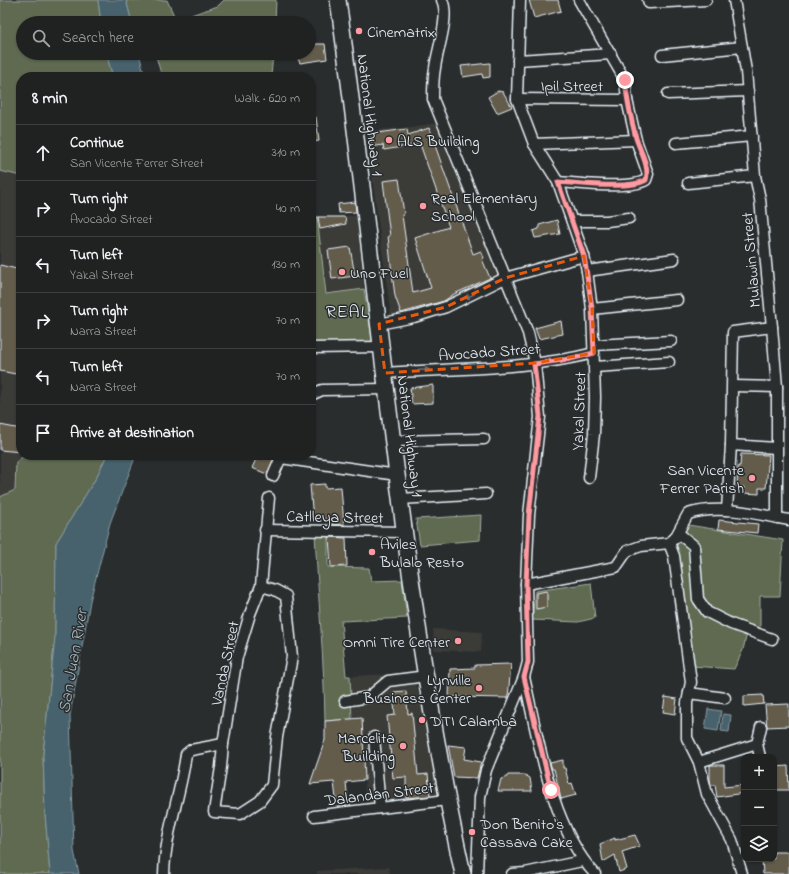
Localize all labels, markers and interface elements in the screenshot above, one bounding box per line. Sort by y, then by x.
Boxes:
search box [16,16,316,60]
place label: Cinematrix [367,21,435,45]
marker: Cinematrix [354,26,364,36]
icon: search [30,27,52,49]
text: Search here [62,27,134,49]
street label: National Highway 1 [350,53,388,178]
route end [616,71,634,89]
street label: Ipil Street [541,75,604,99]
text: 8 min [32,86,67,111]
text: Walk · 620 m [235,89,300,108]
place label: ALS Building [397,130,479,154]
text: Continue [70,132,124,154]
marker: ALS Building [384,135,394,145]
icon: ahead [32,142,54,164]
text: 310 m [272,143,300,162]
text: San Vicente Ferrer Street [70,154,204,173]
place label: Real Elementary School [431,187,537,229]
text: Turn right [70,188,128,210]
icon: right [32,198,54,220]
text: 40 m [276,199,300,218]
marker: Real Elementary School [418,201,428,211]
text: Avocado Street [70,210,153,229]
street label: Mulawin Street [736,210,768,309]
text: Turn left [70,244,123,266]
icon: left [32,254,54,276]
text: 130 m [272,255,300,274]
place label: Uno Fuel [350,262,409,286]
text: Yakal Street [70,266,134,285]
marker: Uno Fuel [337,267,347,277]
one-way arrow [464,293,475,299]
text: Turn right [70,300,128,322]
district label: REAL [326,300,368,326]
icon: right [32,310,54,332]
text: 70 m [276,311,300,330]
text: Narra Street [70,322,137,341]
street label: Avocado Street [438,337,541,369]
text: Turn left [70,356,123,378]
icon: left [32,366,54,388]
text: 70 m [276,367,300,386]
one-way arrow [418,367,430,374]
street label: Yakal Street [567,371,593,451]
street label: National Highway 1 [390,374,428,499]
text: Narra Street [70,378,137,397]
icon: arrive [32,422,54,444]
text: Arrive at destination [70,422,194,444]
place label: San Vicente Ferrer Parish [659,459,745,501]
marker: San Vicente Ferrer Parish [747,473,757,483]
street label: Catlleya Street [286,505,384,531]
place label: Aviles Bulalo Resto [379,533,464,575]
marker: Aviles Bulalo Resto [367,547,377,557]
water label: San Juan River [52,605,95,715]
street label: Vanda Street [205,618,247,709]
place label: Omni Tire Center [343,631,450,655]
marker: Omni Tire Center [453,636,463,646]
place label: Lynville Business Center [362,669,472,711]
marker: Lynville Business Center [474,683,484,693]
place label: DTI Calamba [429,710,517,734]
marker: DTI Calamba [417,715,427,725]
place label: Marcelita Building [338,727,395,769]
marker: Marcelita Building [398,741,408,751]
map controls [741,754,777,862]
button: + [741,754,777,790]
street label: Dalandan Street [322,776,436,814]
route start [542,781,560,799]
button: − [741,790,777,826]
place label: Don Benito's Cassava Cake [479,813,574,855]
button: layers [741,826,777,862]
marker: Don Benito's Cassava Cake [467,827,477,837]

